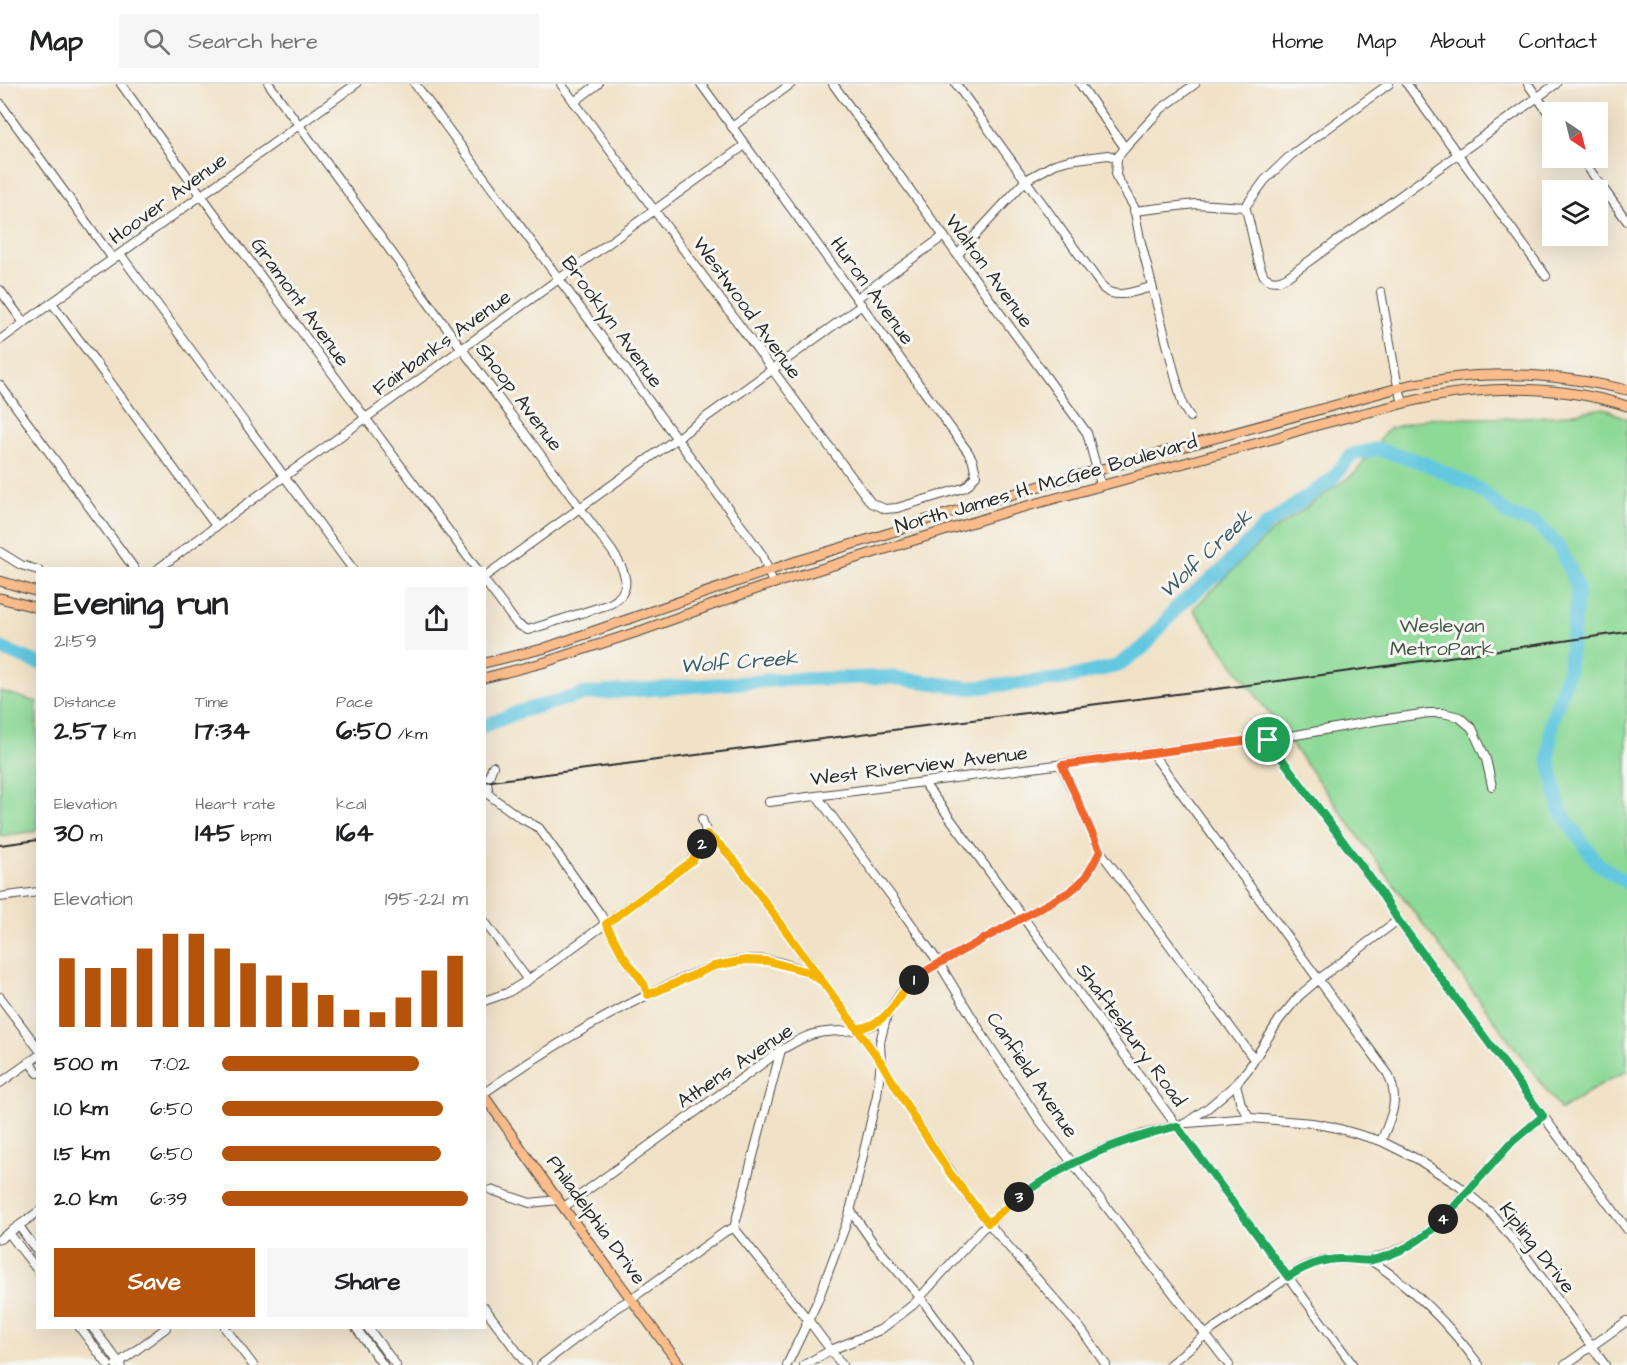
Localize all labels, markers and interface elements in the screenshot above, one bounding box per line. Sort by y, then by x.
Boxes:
search box [119,14,539,68]
text: Map [30,22,83,61]
icon: search [140,25,173,58]
text: Search here [188,26,318,57]
text: Home [1272,27,1324,56]
text: Map [1357,27,1397,56]
text: About [1430,27,1486,56]
text: Contact [1519,27,1597,56]
north arrow [1542,102,1608,168]
map controls [1542,102,1608,246]
street label: Hoover Avenue [103,146,233,251]
button: layers [1542,180,1608,246]
street label: Walton Avenue [938,208,1040,334]
street label: Westwood Avenue [686,231,808,385]
street label: Huron Avenue [823,231,921,351]
street label: Gramont Avenue [244,232,356,372]
street label: Brooklyn Avenue [554,250,670,395]
street label: Fairbanks Avenue [367,283,517,403]
street label: Shoop Avenue [469,337,569,457]
street label: North James H. McGee Boulevard [892,427,1200,541]
water label: Wolf Creek [1153,502,1260,605]
text: Evening run [54,581,228,627]
button: share [405,587,468,650]
park label: Wesleyan MetroPark [1390,612,1494,663]
text: 21:59 [54,627,97,655]
water label: Wolf Creek [679,643,800,681]
text: Distance [54,691,116,713]
text: Time [195,691,229,713]
text: Pace [336,691,373,713]
text: 2.57 [54,713,107,749]
text: 17:34 [195,713,250,749]
text: 6:50 [336,713,391,749]
pin [1242,714,1293,765]
text: km [107,723,136,745]
text: /km [391,723,427,745]
icon: arrive [1251,723,1284,756]
street label: West Riverview Avenue [809,739,1029,793]
text: Elevation [54,793,117,815]
text: Heart rate [195,793,275,815]
text: kcal [336,793,367,815]
text: 30 [54,815,84,851]
text: 145 [195,815,234,851]
text: 164 [336,815,373,851]
text: m [84,825,103,847]
text: bpm [234,825,271,847]
pin: 2 [687,829,717,859]
text: 2 [697,833,707,855]
text: Elevation [54,885,133,913]
text: 195–221 m [385,885,468,913]
street label: Shaftesbury Road [1069,958,1193,1113]
pin: 1 [899,965,929,995]
text: 1 [913,969,915,991]
street label: Canfield Avenue [979,1006,1085,1144]
street label: Athens Avenue [671,1017,799,1115]
text: 500 m [54,1050,117,1078]
text: 7:02 [150,1050,190,1078]
text: 1.0 km [54,1095,108,1123]
text: 6:50 [150,1095,193,1123]
text: 1.5 km [54,1140,109,1168]
text: 6:50 [150,1140,193,1168]
street label: Philadelphia Drive [540,1150,653,1291]
pin: 3 [1004,1182,1034,1212]
text: 2.0 km [54,1185,117,1213]
text: 6:39 [150,1185,187,1213]
text: 3 [1015,1186,1023,1208]
street label: Kipling Drive [1492,1196,1582,1300]
pin: 4 [1428,1204,1458,1234]
text: 4 [1438,1208,1448,1230]
button: Save [54,1248,255,1317]
button: Share [267,1248,468,1317]

